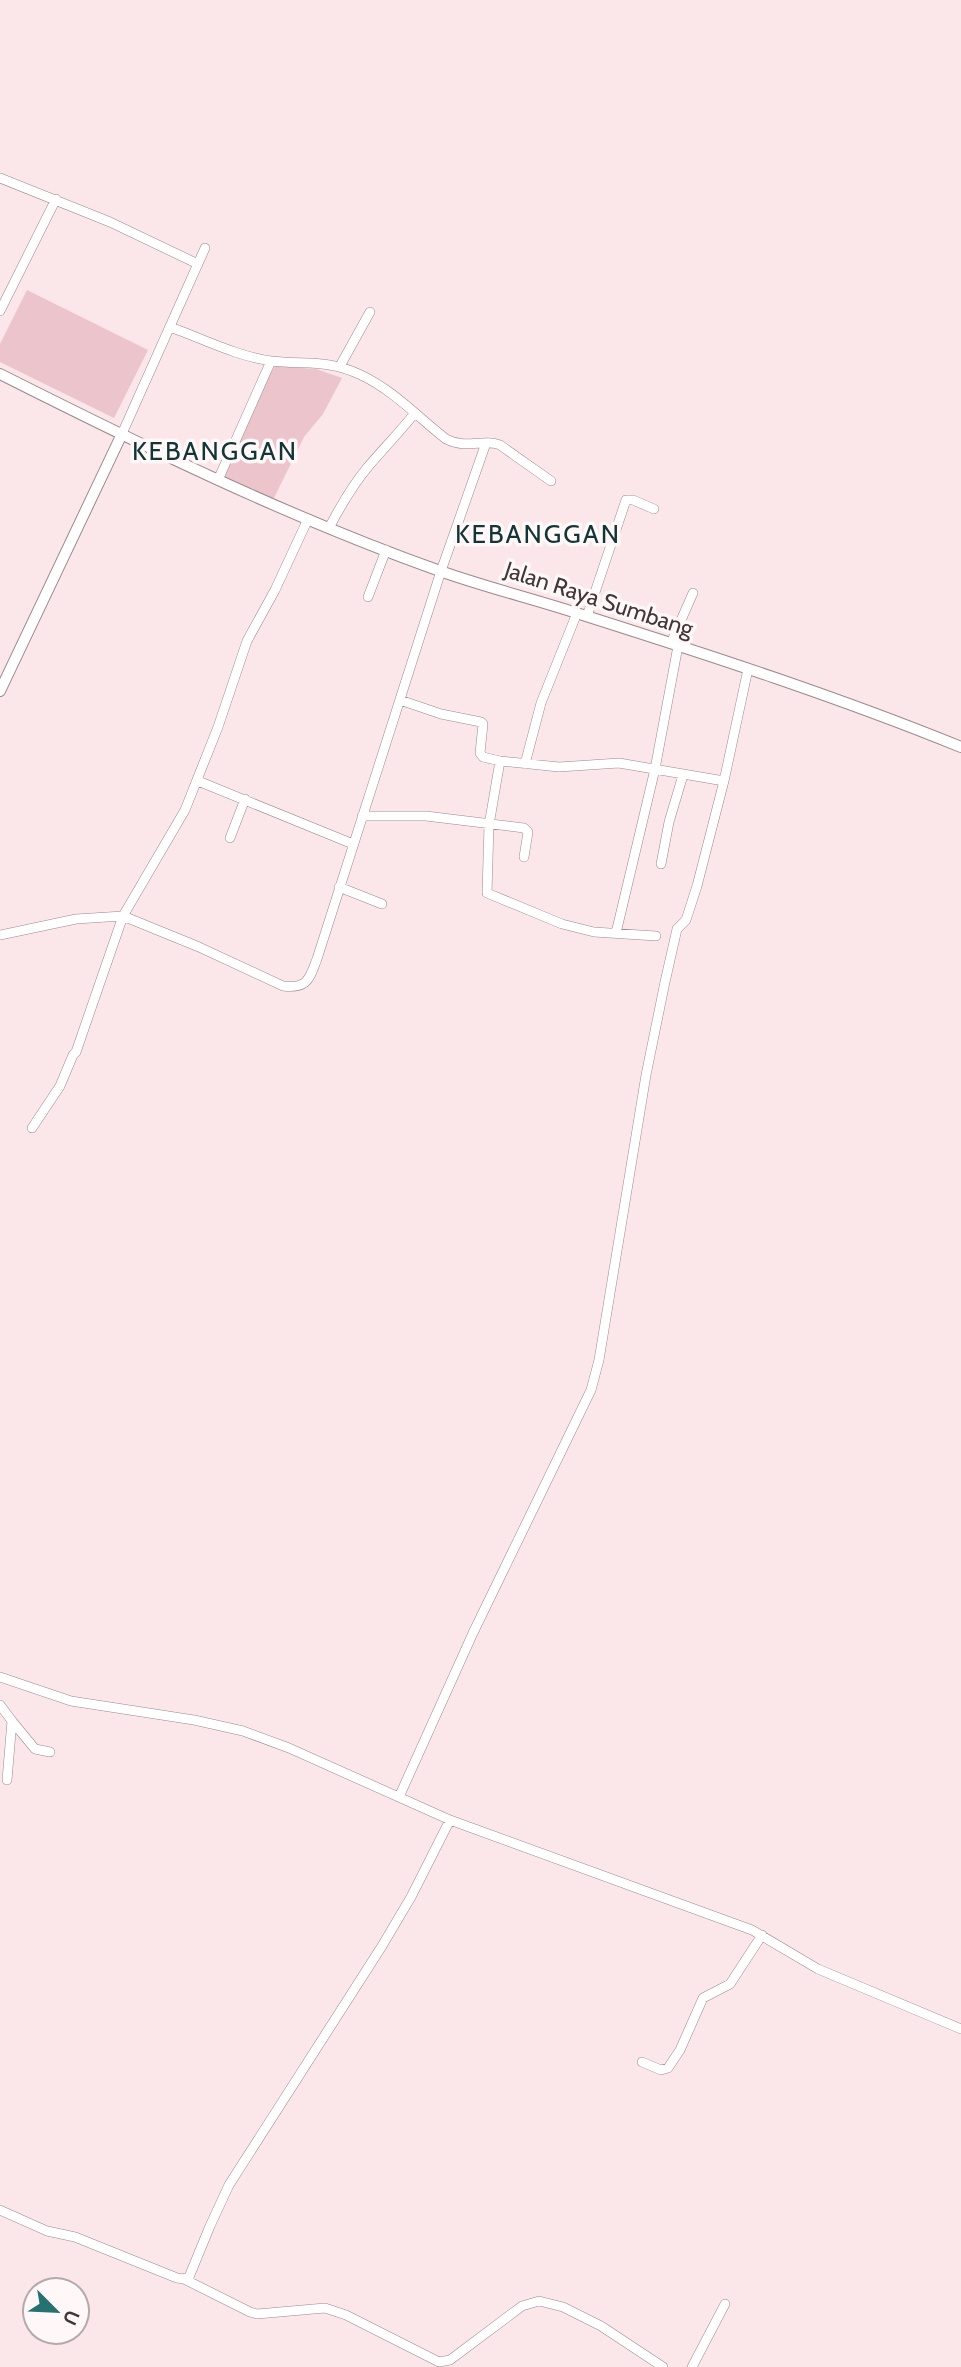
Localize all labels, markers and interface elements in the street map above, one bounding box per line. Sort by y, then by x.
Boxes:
district label: KEBANGGAN [132,435,298,467]
district label: KEBANGGAN [455,518,621,550]
street label: Jalan Raya Sumbang [500,555,697,643]
north arrow [21,2276,91,2346]
text: U [58,2307,84,2329]

